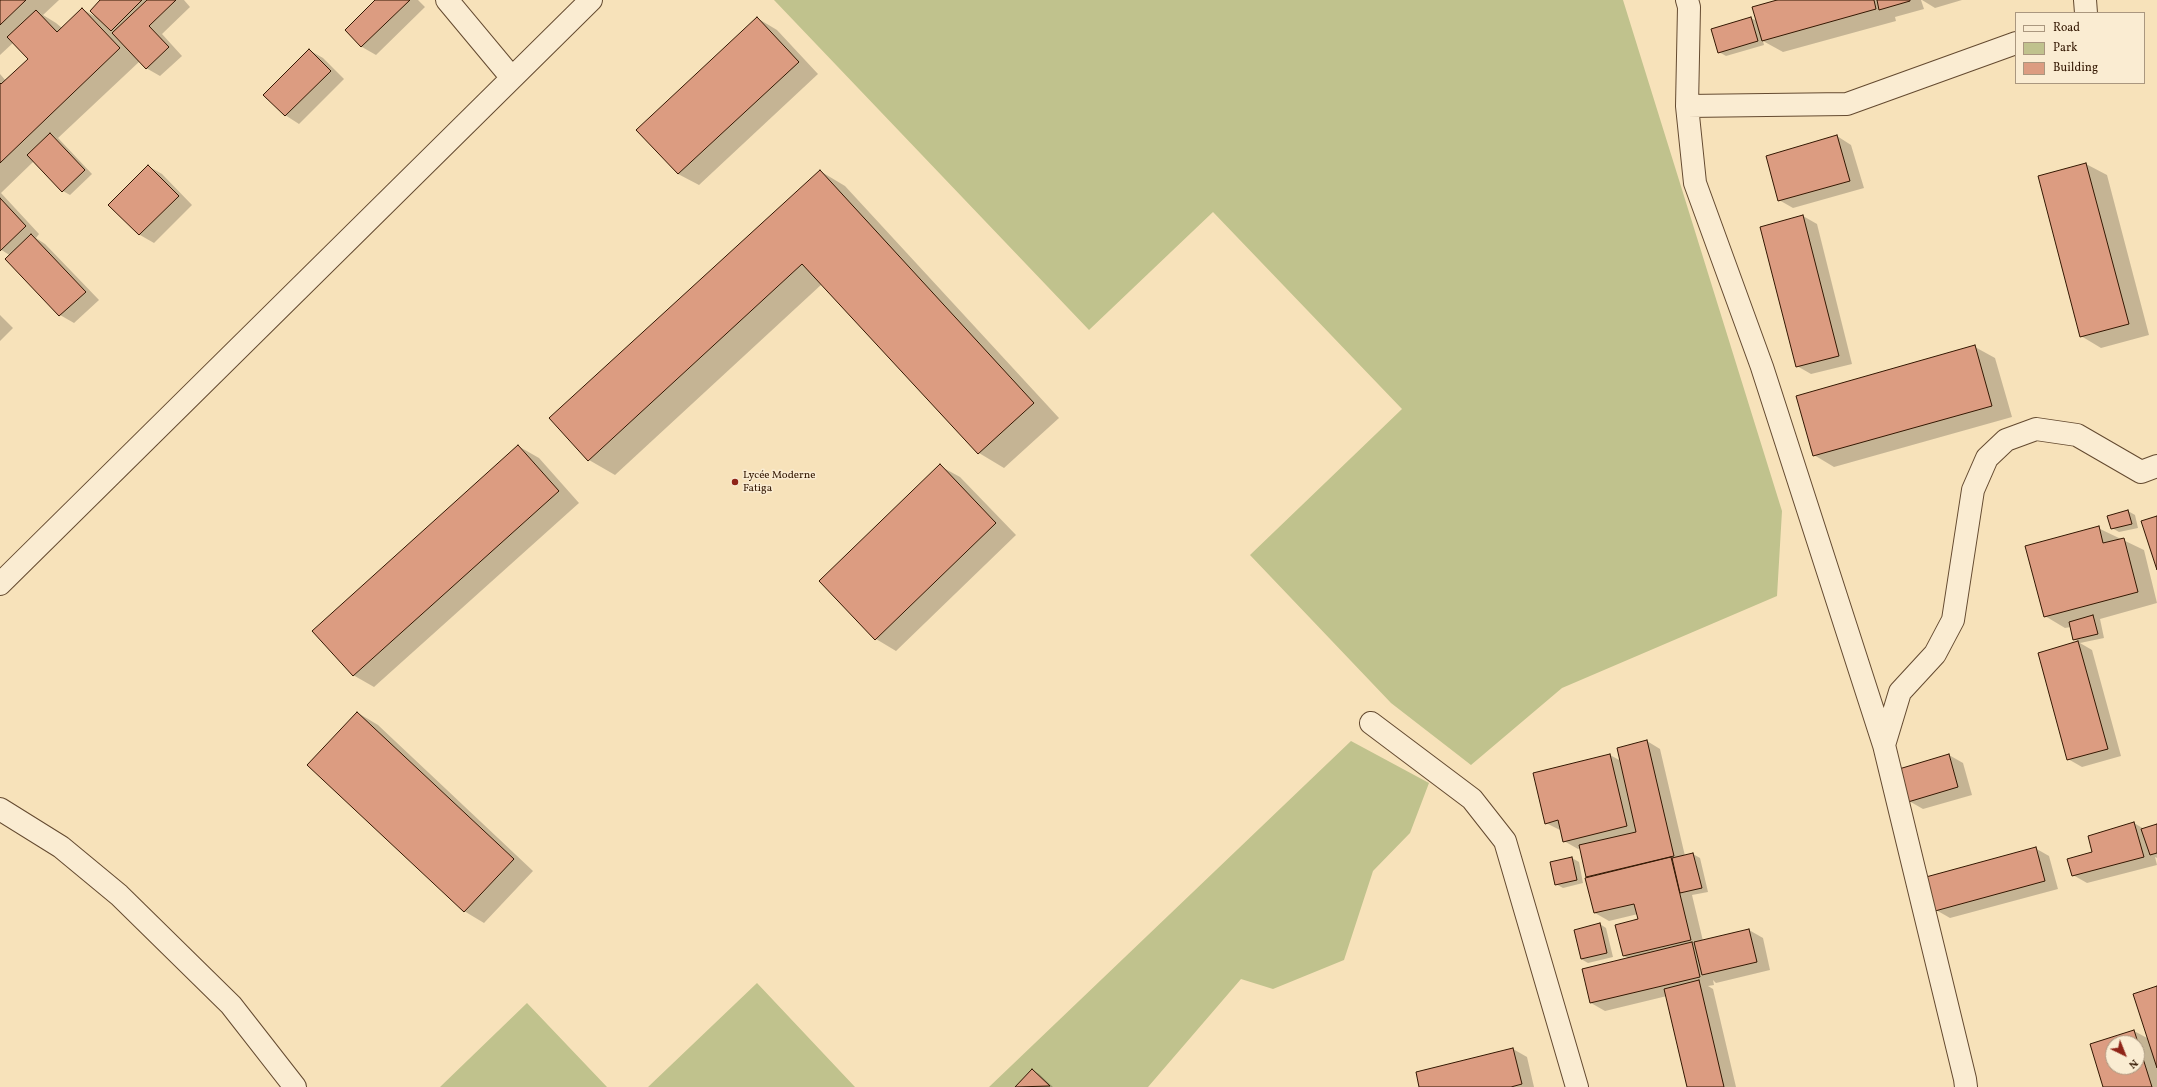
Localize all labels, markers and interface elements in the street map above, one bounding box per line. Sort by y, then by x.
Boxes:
legend [2015,12,2145,84]
text: Road [2053,20,2080,36]
text: Park [2053,40,2078,56]
text: Building [2053,60,2098,76]
place label: Lycée Moderne Fatiga [743,469,815,495]
marker: Lycée Moderne Fatiga [730,477,740,487]
north arrow [2105,1035,2145,1075]
text: N [2125,1055,2141,1072]

